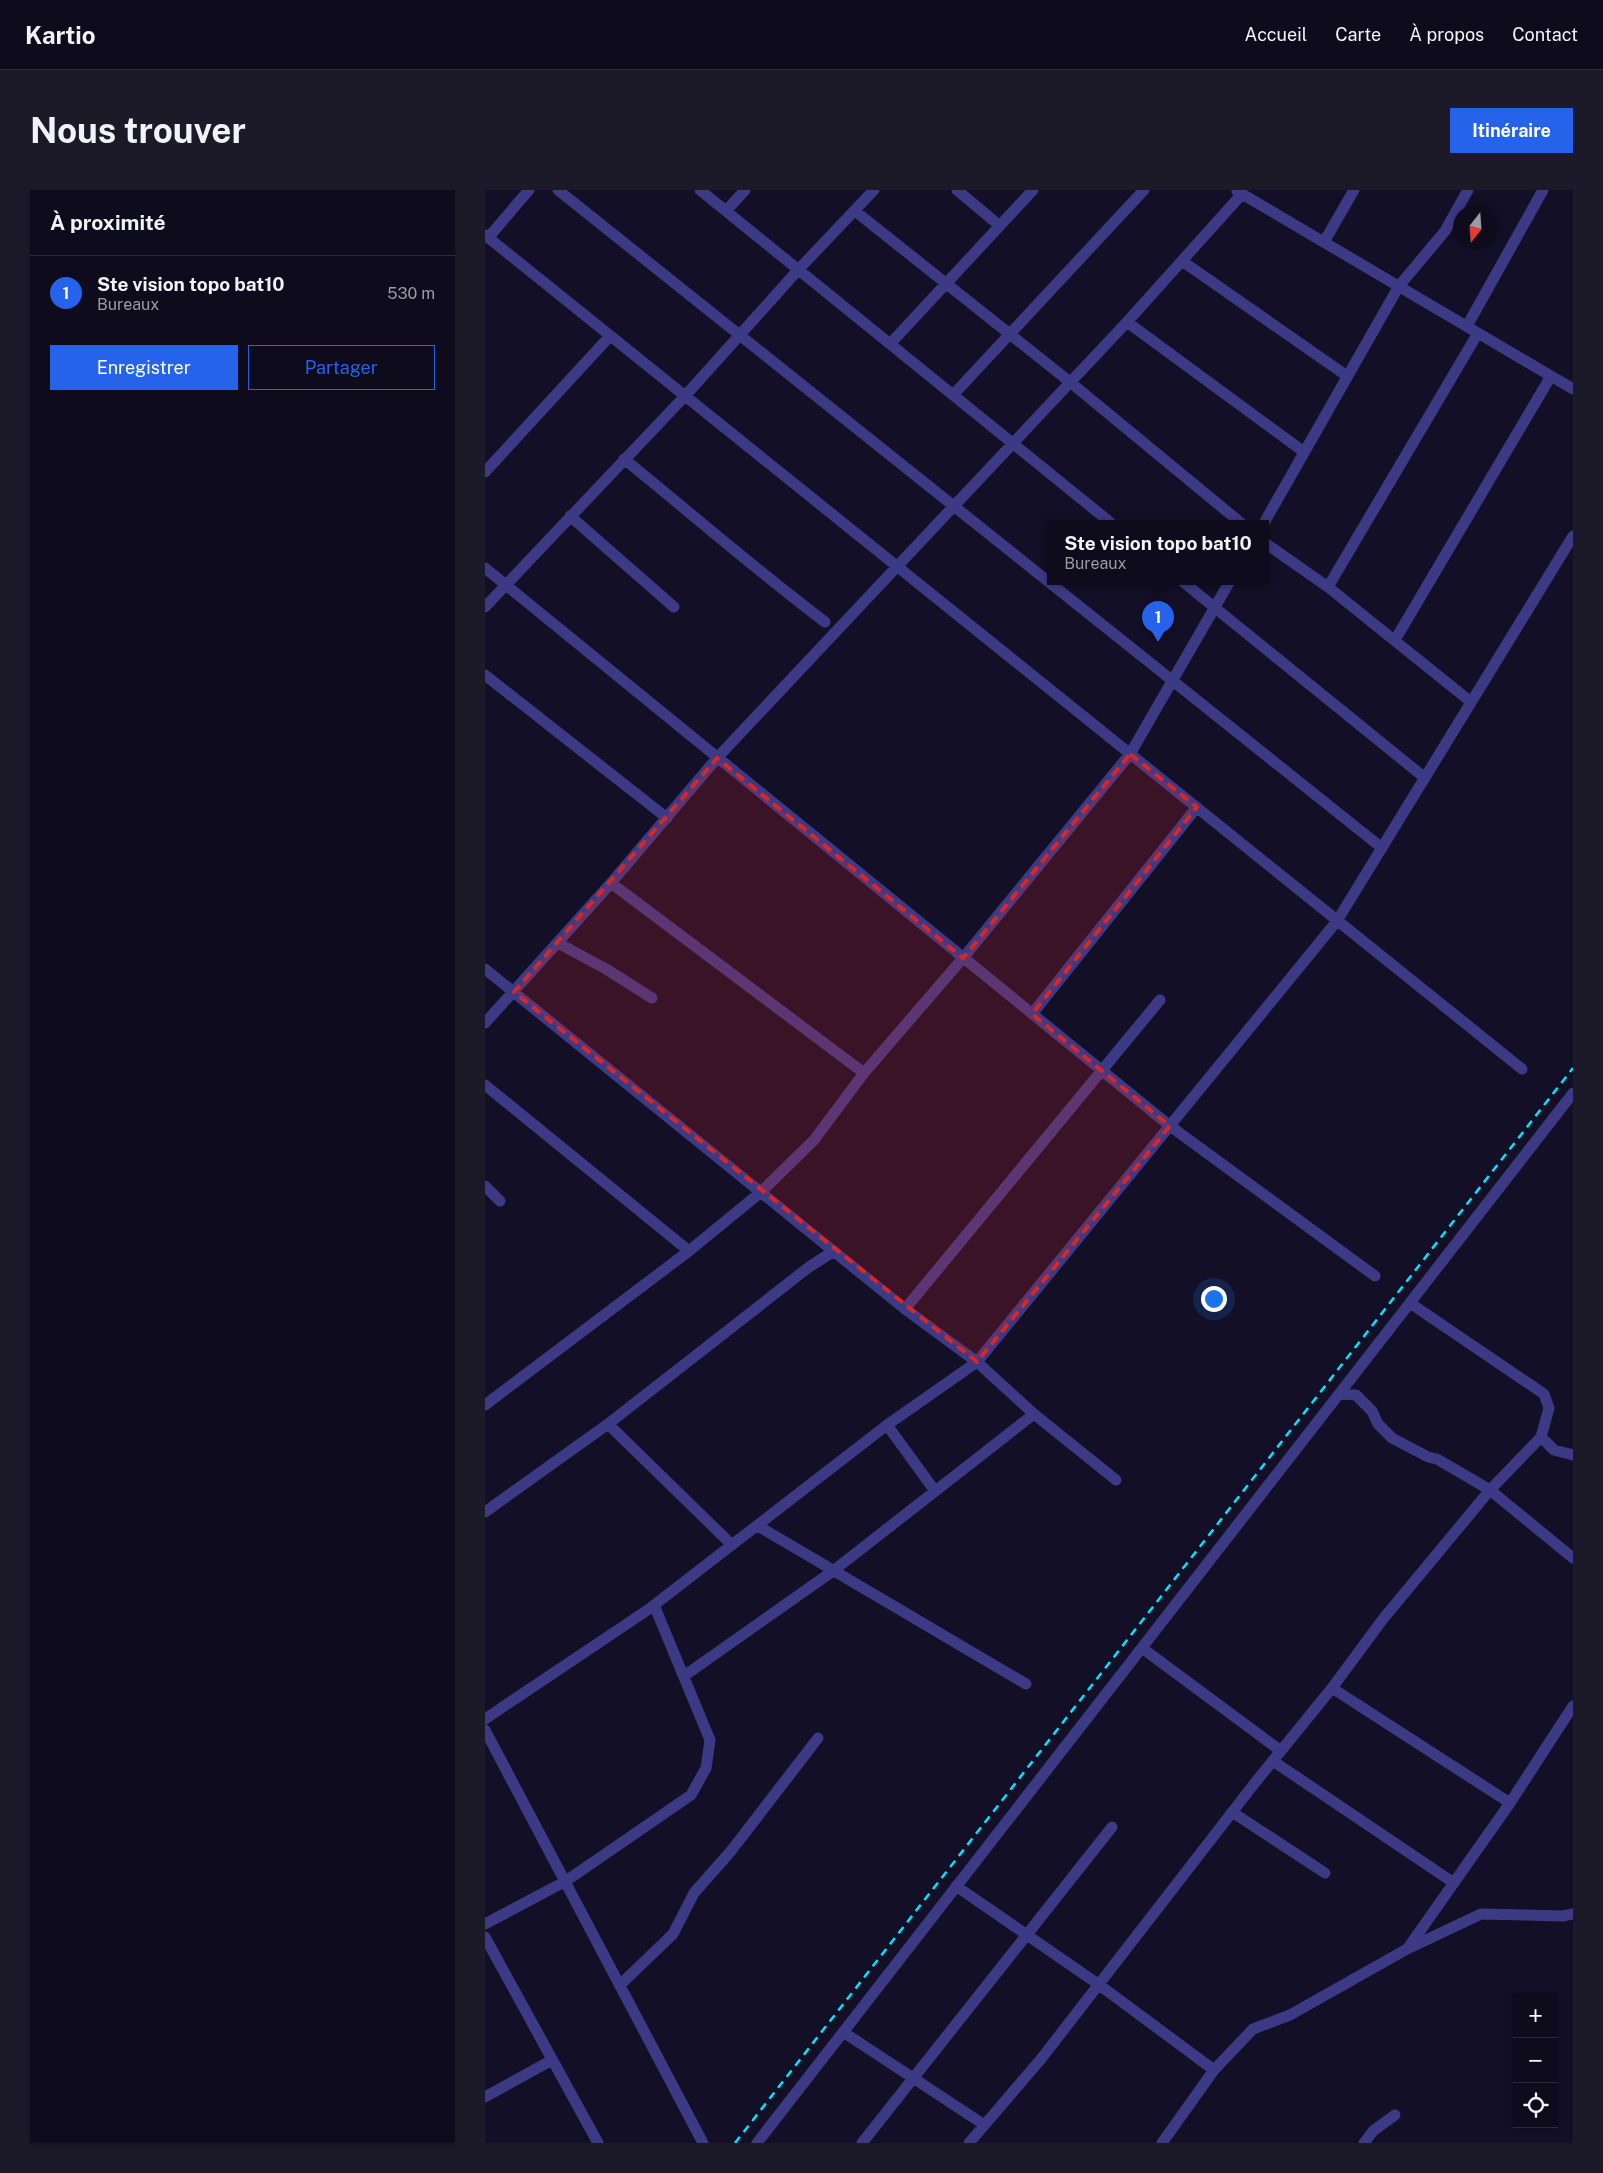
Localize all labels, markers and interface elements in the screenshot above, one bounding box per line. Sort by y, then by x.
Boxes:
text: Kartio [25,21,96,49]
text: Accueil [1245,24,1307,45]
text: Carte [1335,24,1381,45]
text: À propos [1409,24,1484,45]
text: Contact [1512,24,1578,45]
button: Itinéraire [1450,108,1573,153]
text: Nous trouver [30,110,246,151]
north arrow [1453,205,1498,250]
text: À proximité [50,210,166,235]
text: Ste vision topo bat10 [97,273,285,295]
text: 1 [63,284,69,303]
text: 530 m [387,284,435,303]
text: Bureaux [97,295,159,314]
button: Enregistrer [50,345,238,390]
button: Partager [248,345,435,390]
popup [1047,520,1269,585]
text: Ste vision topo bat10 [1064,532,1252,554]
text: Bureaux [1064,554,1127,573]
pin: 1 [1142,601,1174,642]
your location [1201,1286,1227,1312]
map controls [1513,1993,1558,2128]
button: + [1513,1993,1558,2038]
button: − [1513,2038,1558,2083]
button: locate [1513,2083,1558,2128]

